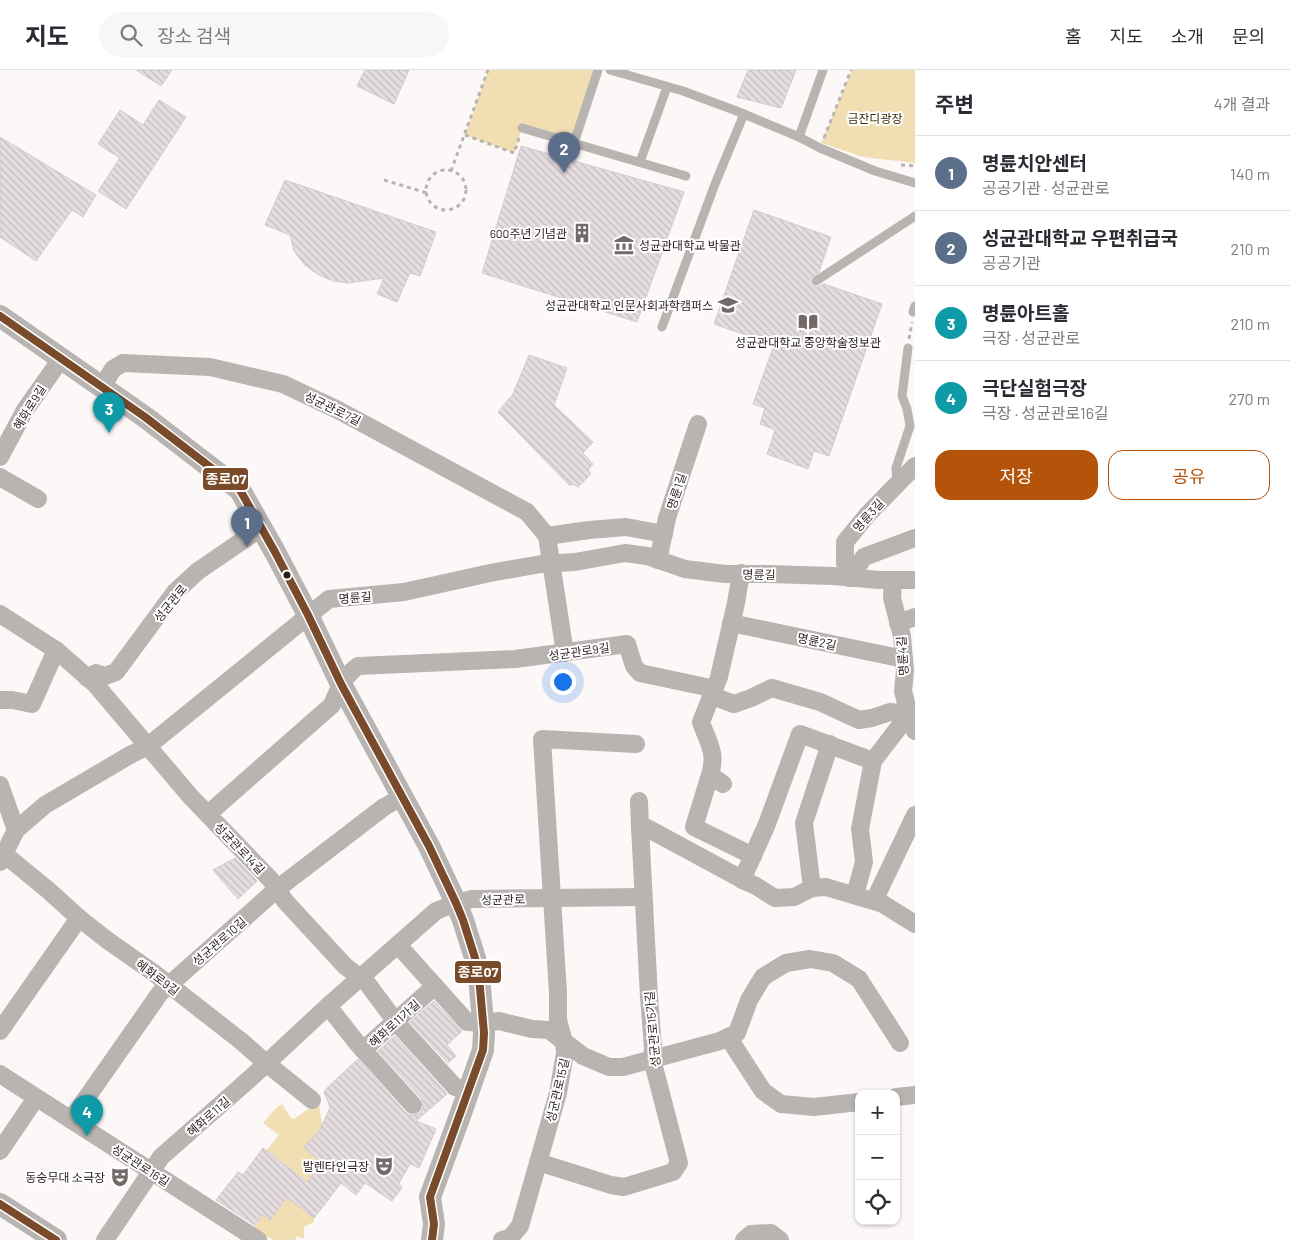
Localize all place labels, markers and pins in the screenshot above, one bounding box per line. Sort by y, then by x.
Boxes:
pin: 2 [548,132,580,173]
building icon: 600주년 기념관 [571,222,593,244]
place label: 600주년 기념관 [490,226,567,240]
museum icon: 성균관대학교 박물관 [613,234,635,256]
place label: 성균관대학교 박물관 [639,238,741,252]
school or university icon: 성균관대학교 인문사회과학캠퍼스 [717,294,739,316]
place label: 성균관대학교 인문사회과학캠퍼스 [545,298,713,312]
library icon: 성균관대학교 중앙학술정보관 [797,311,819,333]
place label: 성균관대학교 중앙학술정보관 [735,335,881,349]
pin: 3 [93,392,125,433]
pin: 1 [231,506,263,547]
unlabelled marker [282,570,292,580]
pin: 4 [71,1095,103,1136]
theatre icon: 발렌타인극장 [373,1155,395,1177]
place label: 발렌타인극장 [303,1159,369,1173]
theatre icon: 동숭무대 소극장 [109,1166,131,1188]
place label: 동숭무대 소극장 [25,1170,105,1184]

